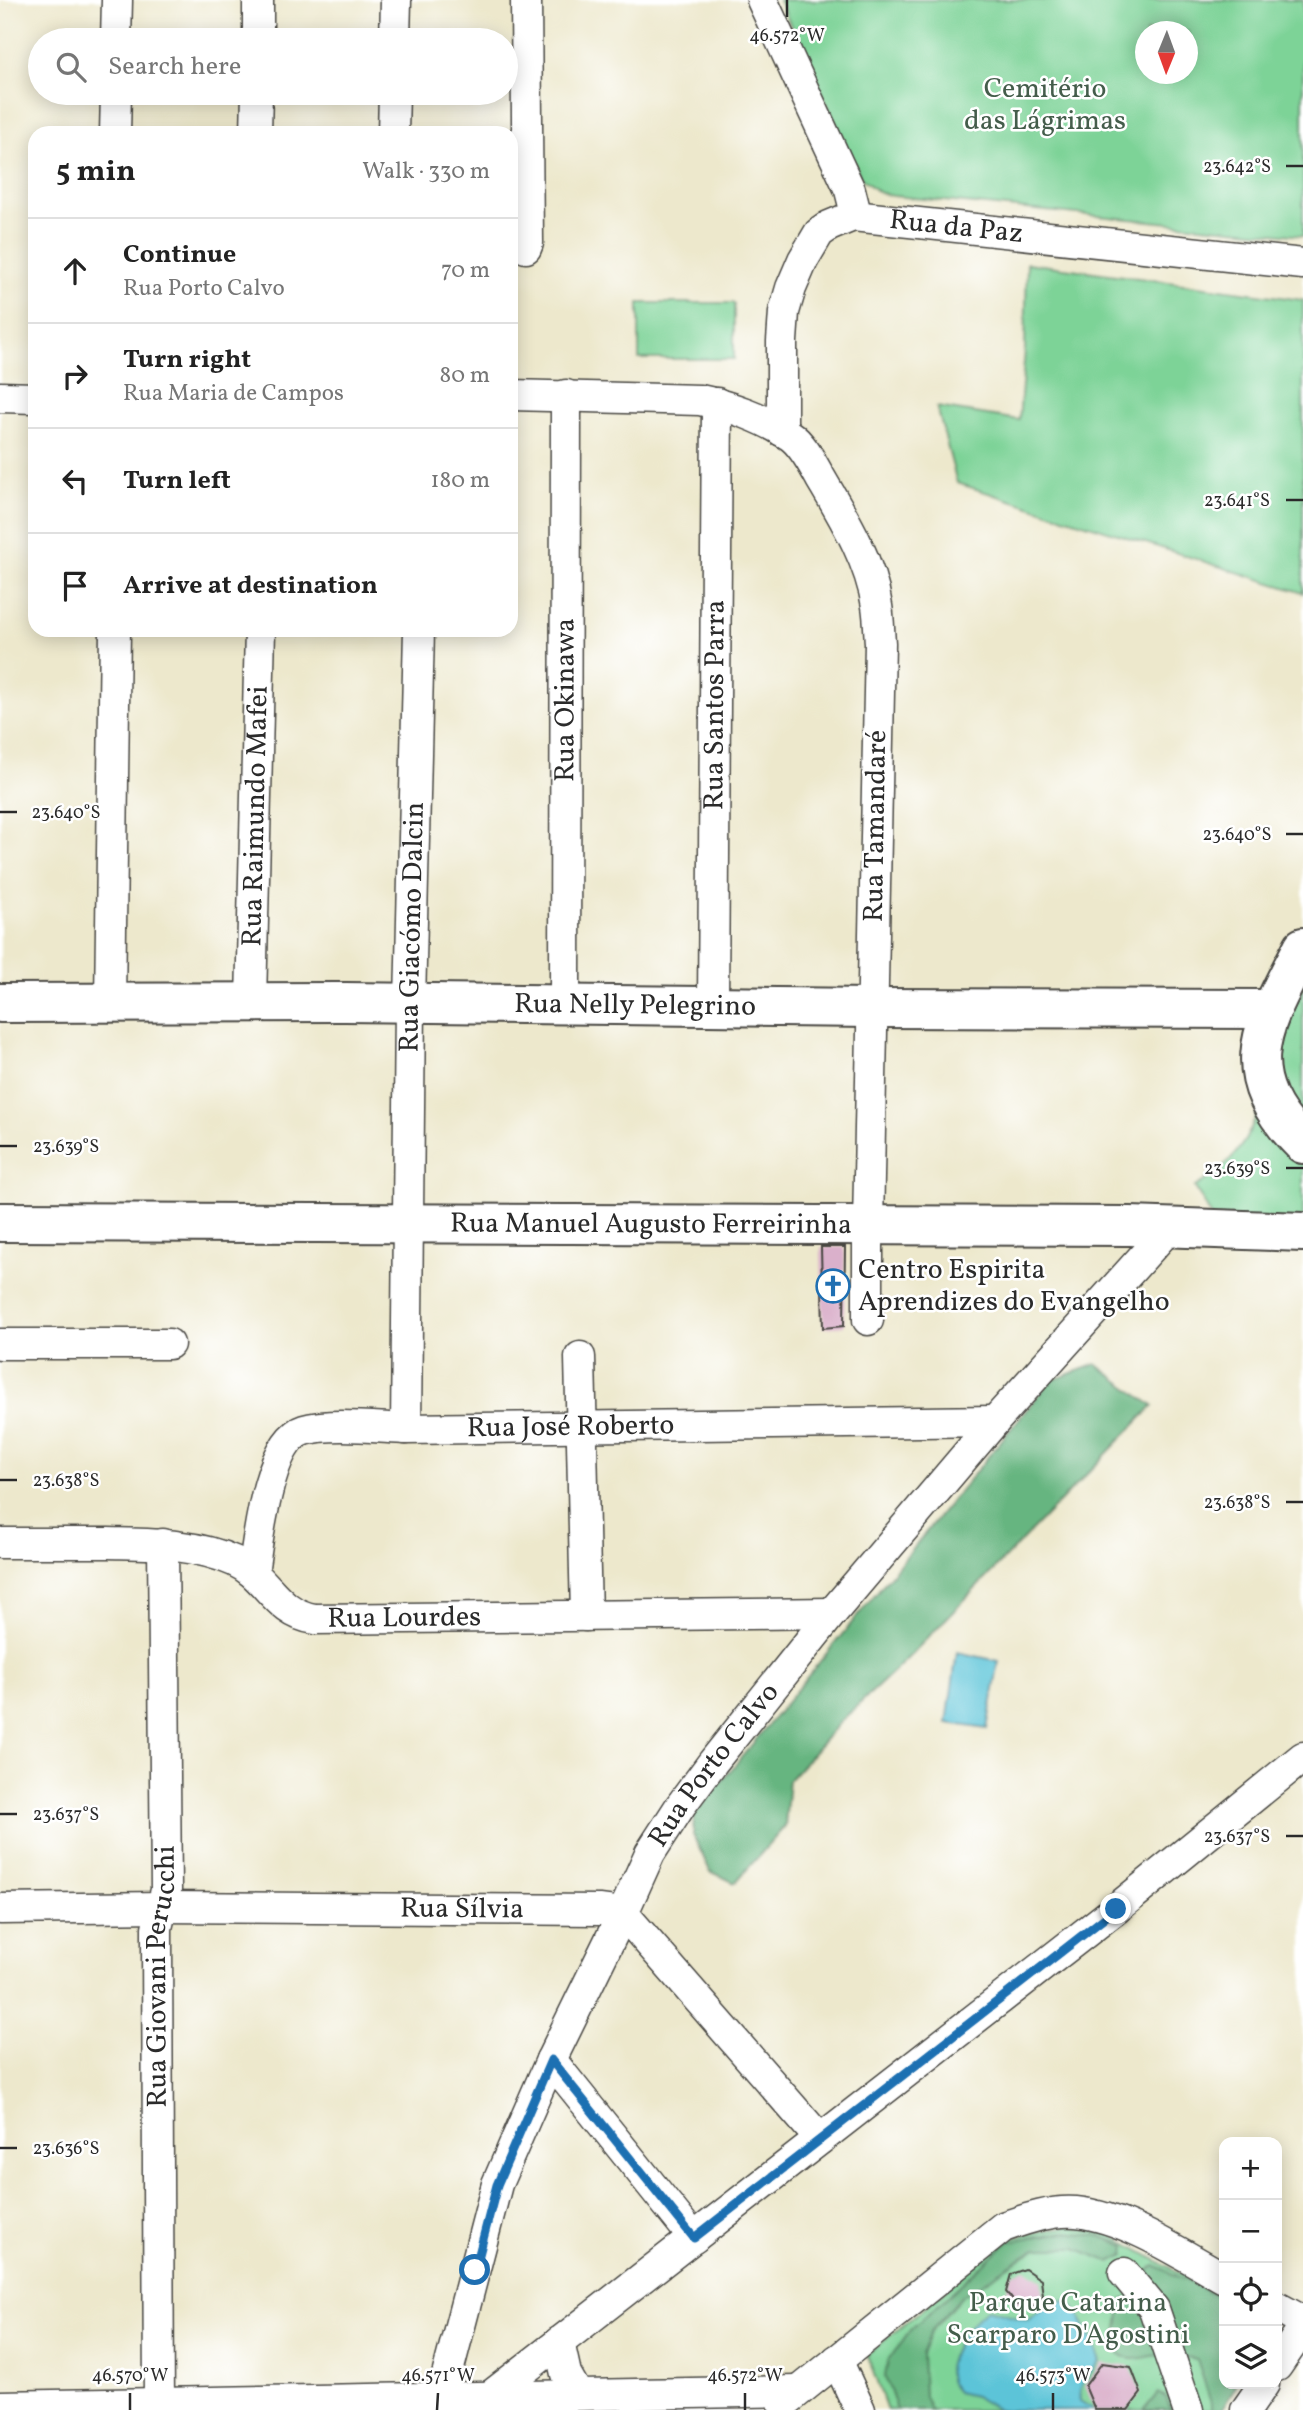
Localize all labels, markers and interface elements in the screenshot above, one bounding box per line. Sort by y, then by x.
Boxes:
north arrow [1135,21,1198,84]
text: 46.572°W [749,24,825,49]
search box [28,28,518,105]
icon: search [52,48,90,86]
text: Search here [108,49,241,85]
park label: Cemitério das Lágrimas [964,70,1126,141]
text: 5 min [56,151,136,193]
text: 23.642°S [1203,155,1271,180]
text: Walk · 330 m [362,156,490,188]
street label: Rua da Paz [888,201,1025,254]
text: Continue [123,237,236,273]
icon: ahead [56,252,94,290]
text: 70 m [441,255,490,287]
text: Rua Porto Calvo [123,273,285,305]
text: Turn right [123,342,251,378]
icon: right [56,357,94,395]
text: 80 m [440,360,490,392]
text: Rua Maria de Campos [123,378,344,410]
icon: left [56,462,94,500]
text: Turn left [123,463,231,499]
text: 180 m [431,465,490,497]
text: 23.641°S [1204,489,1270,514]
icon: arrive [56,567,94,605]
text: Arrive at destination [123,568,378,604]
street label: Rua Santos Parra [695,600,735,810]
street label: Rua Okinawa [546,618,585,782]
street label: Rua Raimundo Mafei [233,685,278,947]
street label: Rua Tamandaré [855,729,897,923]
text: 23.640°S [32,801,100,826]
street label: Rua Giacómo Dalcin [390,801,434,1052]
text: 23.640°S [1203,823,1271,848]
street label: Rua Nelly Pelegrino [514,984,756,1026]
text: 23.639°S [33,1135,99,1160]
text: 23.639°S [1204,1157,1270,1182]
street label: Rua Manuel Augusto Ferreirinha [450,1204,852,1245]
place label: Centro Espirita Aprendizes do Evangelho [858,1251,1170,1322]
church icon: Centro Espirita Aprendizes do Evangelho [814,1267,852,1305]
street label: Rua José Roberto [467,1406,675,1448]
text: 23.638°S [33,1469,99,1494]
text: 23.638°S [1204,1491,1270,1516]
street label: Rua Lourdes [327,1598,481,1638]
street label: Rua Porto Calvo [639,1674,788,1855]
text: 23.637°S [33,1803,99,1828]
text: 23.637°S [1204,1825,1270,1850]
street label: Rua Giovani Perucchi [137,1845,186,2108]
street label: Rua Sílvia [400,1889,524,1929]
route end [1100,1893,1131,1924]
text: 23.636°S [33,2137,99,2162]
map controls [1219,2137,1282,2389]
button: + [1219,2137,1282,2200]
button: − [1219,2200,1282,2263]
route start [459,2254,490,2285]
button: locate [1219,2263,1282,2326]
park label: Parque Catarina Scarparo D'Agostini [946,2284,1190,2355]
button: layers [1219,2326,1282,2389]
text: 46.570°W [92,2364,168,2389]
text: 46.571°W [401,2364,475,2389]
text: 46.572°W [707,2364,783,2389]
text: 46.573°W [1015,2364,1091,2389]

